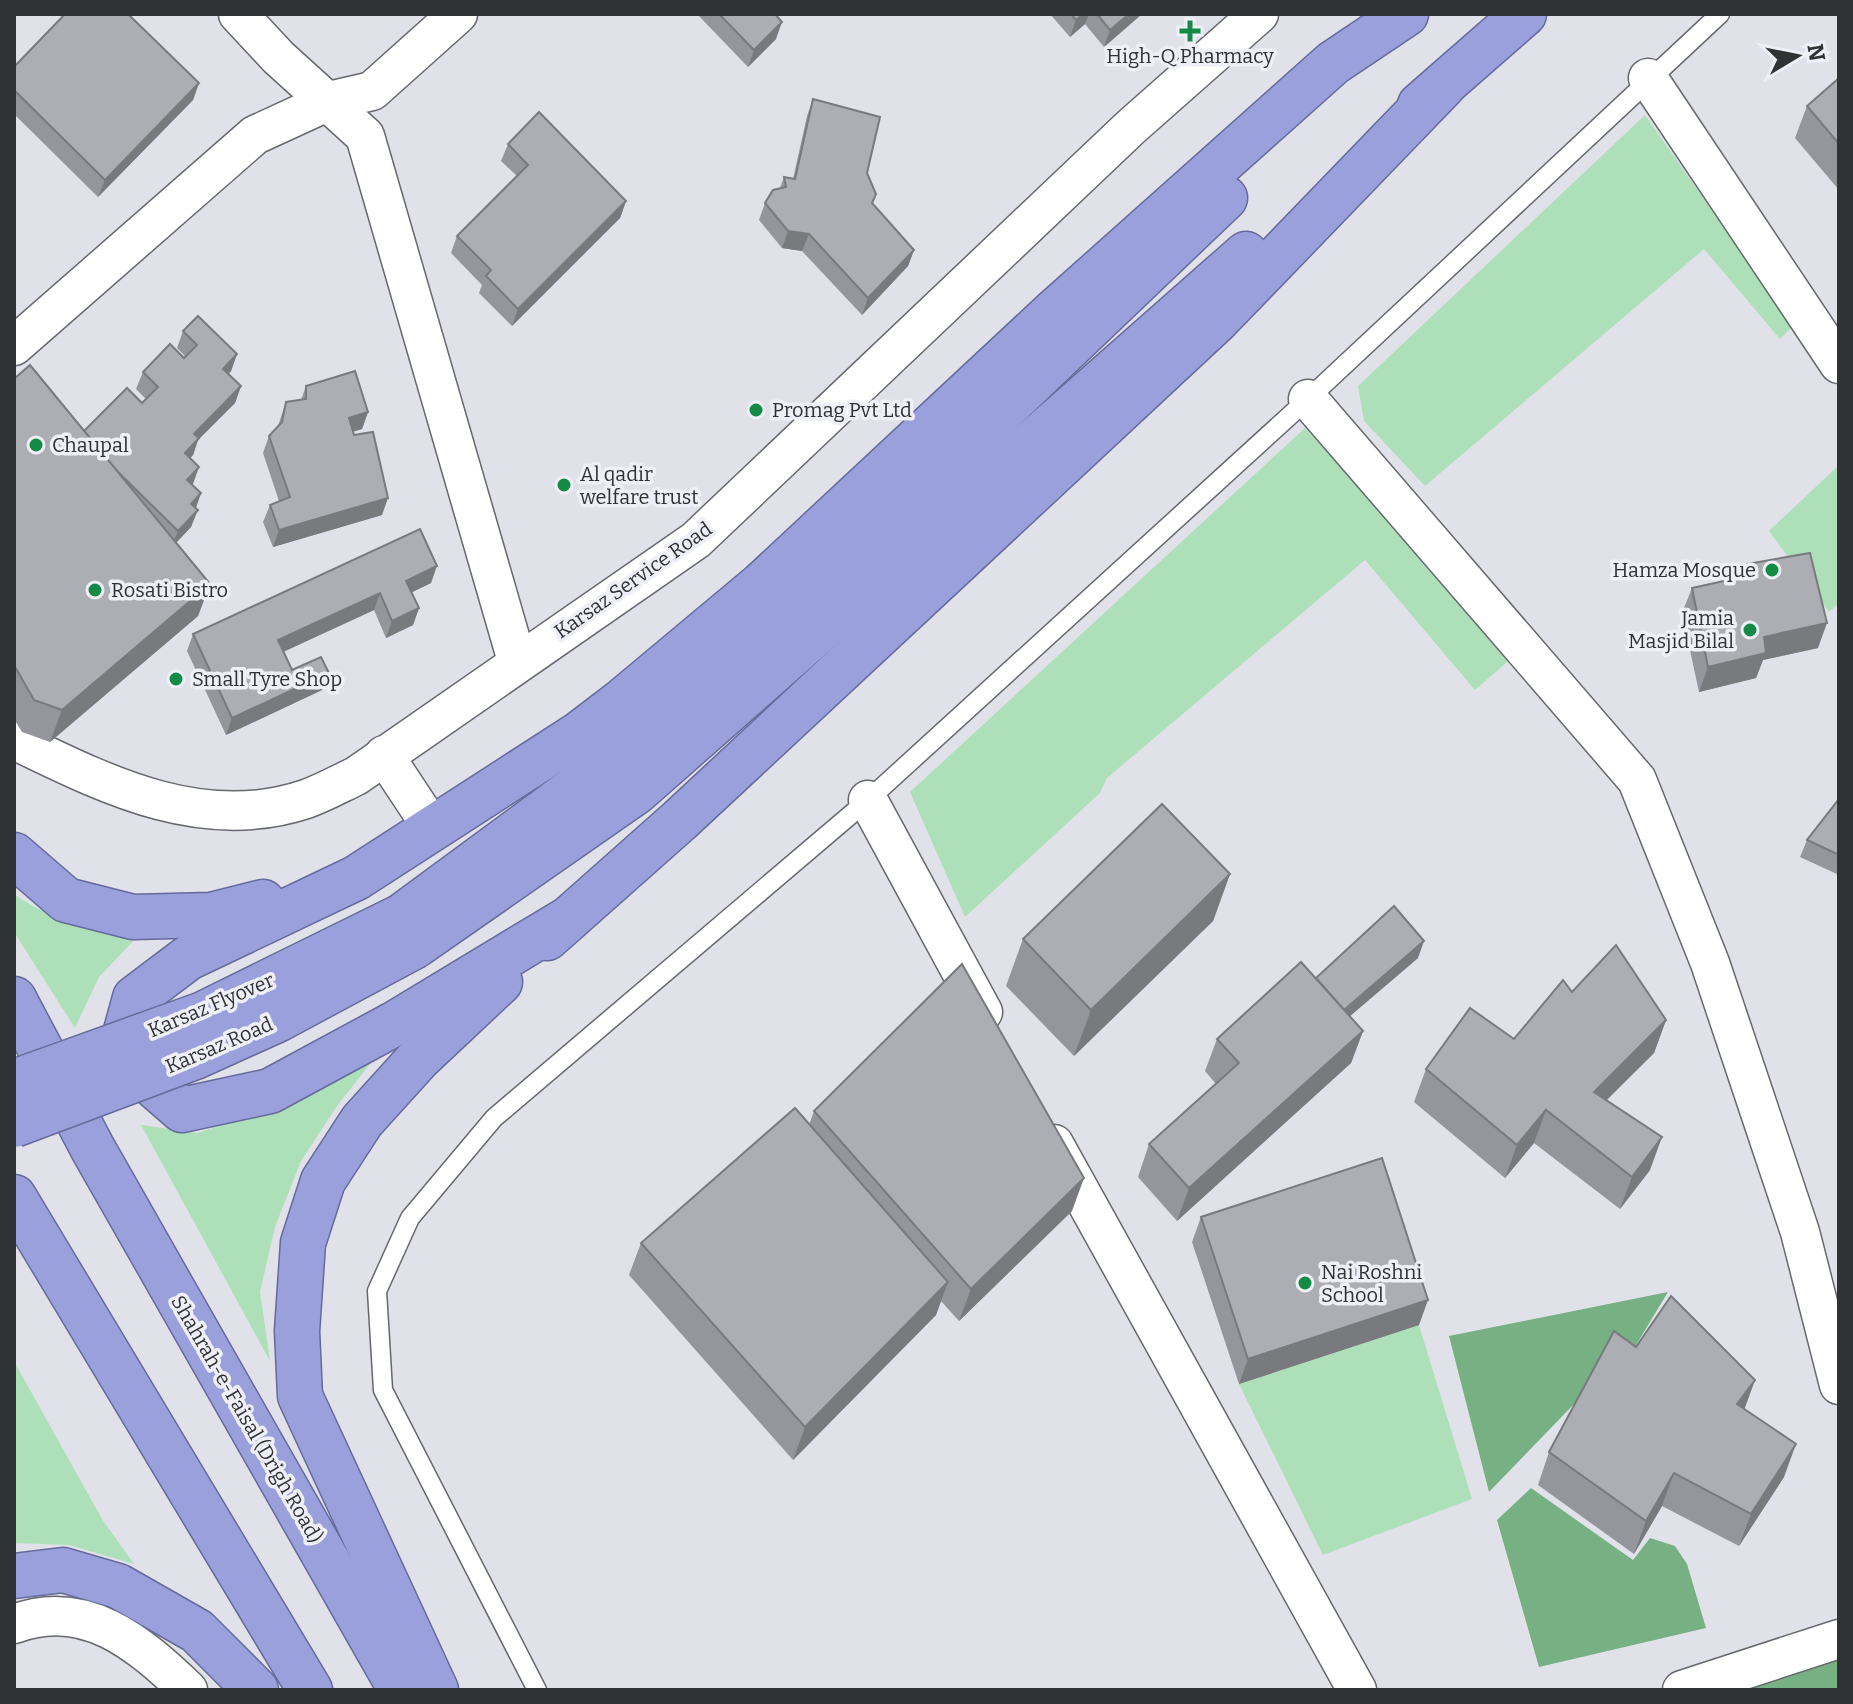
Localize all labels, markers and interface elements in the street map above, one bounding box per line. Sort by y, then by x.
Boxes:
north arrow [1757,16,1837,96]
marker: High-Q Pharmacy [1181,22,1199,40]
text: N [1801,42,1831,63]
place label: High-Q Pharmacy [1106,44,1274,68]
place label: Promag Pvt Ltd [772,398,912,422]
marker: Promag Pvt Ltd [747,401,765,419]
place label: Chaupal [52,433,129,457]
marker: Chaupal [27,436,45,454]
place label: Al qadir welfare trust [579,462,699,509]
marker: Al qadir welfare trust [555,476,573,494]
street label: Karsaz Service Road [550,517,717,643]
place label: Hamza Mosque [1612,558,1756,582]
marker: Hamza Mosque [1763,561,1781,579]
place label: Rosati Bistro [111,578,228,602]
marker: Rosati Bistro [86,581,104,599]
place label: Jamia Masjid Bilal [1628,606,1734,654]
marker: Jamia Masjid Bilal [1741,621,1759,639]
place label: Small Tyre Shop [192,667,342,691]
marker: Small Tyre Shop [167,670,185,688]
street label: Karsaz Flyover [144,968,278,1042]
street label: Karsaz Road [162,1012,276,1078]
place label: Nai Roshni School [1321,1260,1422,1307]
marker: Nai Roshni School [1296,1274,1314,1292]
street label: Shahrah-e-Faisal (Drigh Road) [166,1291,328,1547]

